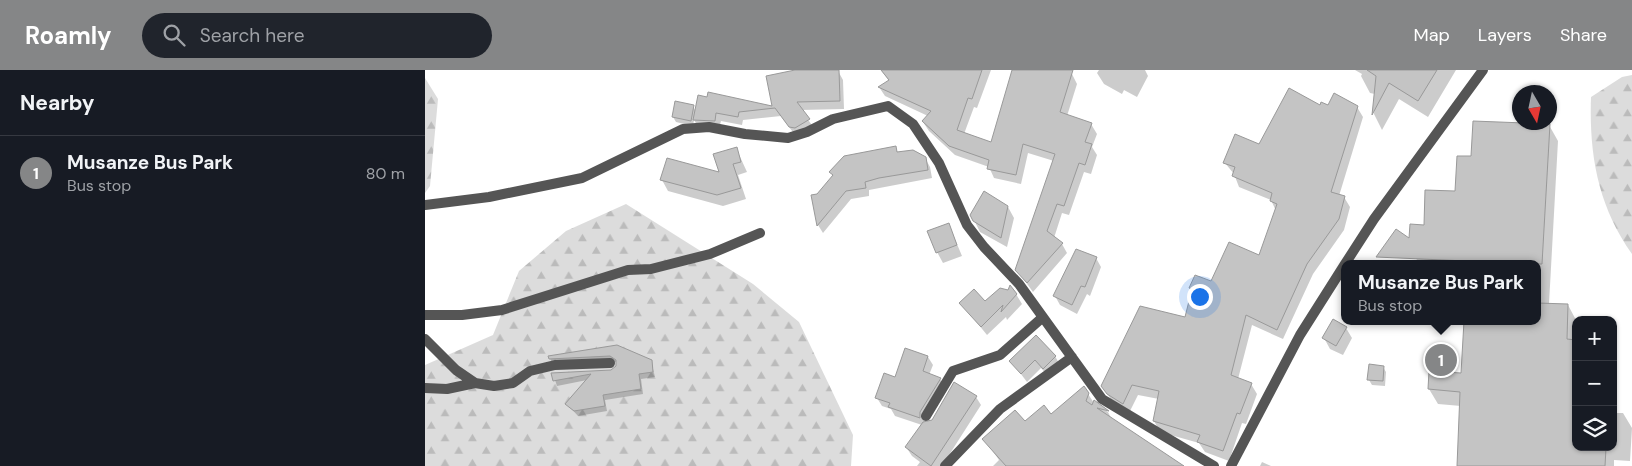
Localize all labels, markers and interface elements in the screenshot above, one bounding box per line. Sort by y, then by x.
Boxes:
search box [142,13,492,58]
text: Roamly [25,20,112,51]
icon: search [160,21,188,49]
text: Search here [200,23,304,48]
text: Map [1414,23,1450,47]
text: Layers [1478,23,1532,47]
text: Share [1560,23,1607,47]
north arrow [1512,85,1557,130]
text: Nearby [20,89,94,117]
text: Musanze Bus Park [67,150,233,175]
text: 1 [33,163,39,184]
text: 80 m [366,163,405,184]
text: Bus stop [67,175,131,196]
popup [1341,260,1541,325]
text: Musanze Bus Park [1358,270,1524,295]
your location [1187,284,1213,310]
text: Bus stop [1358,295,1422,316]
map controls [1572,316,1617,451]
button: + [1572,316,1617,361]
pin: 1 [1425,341,1457,379]
button: − [1572,361,1617,406]
button: layers [1572,406,1617,451]

